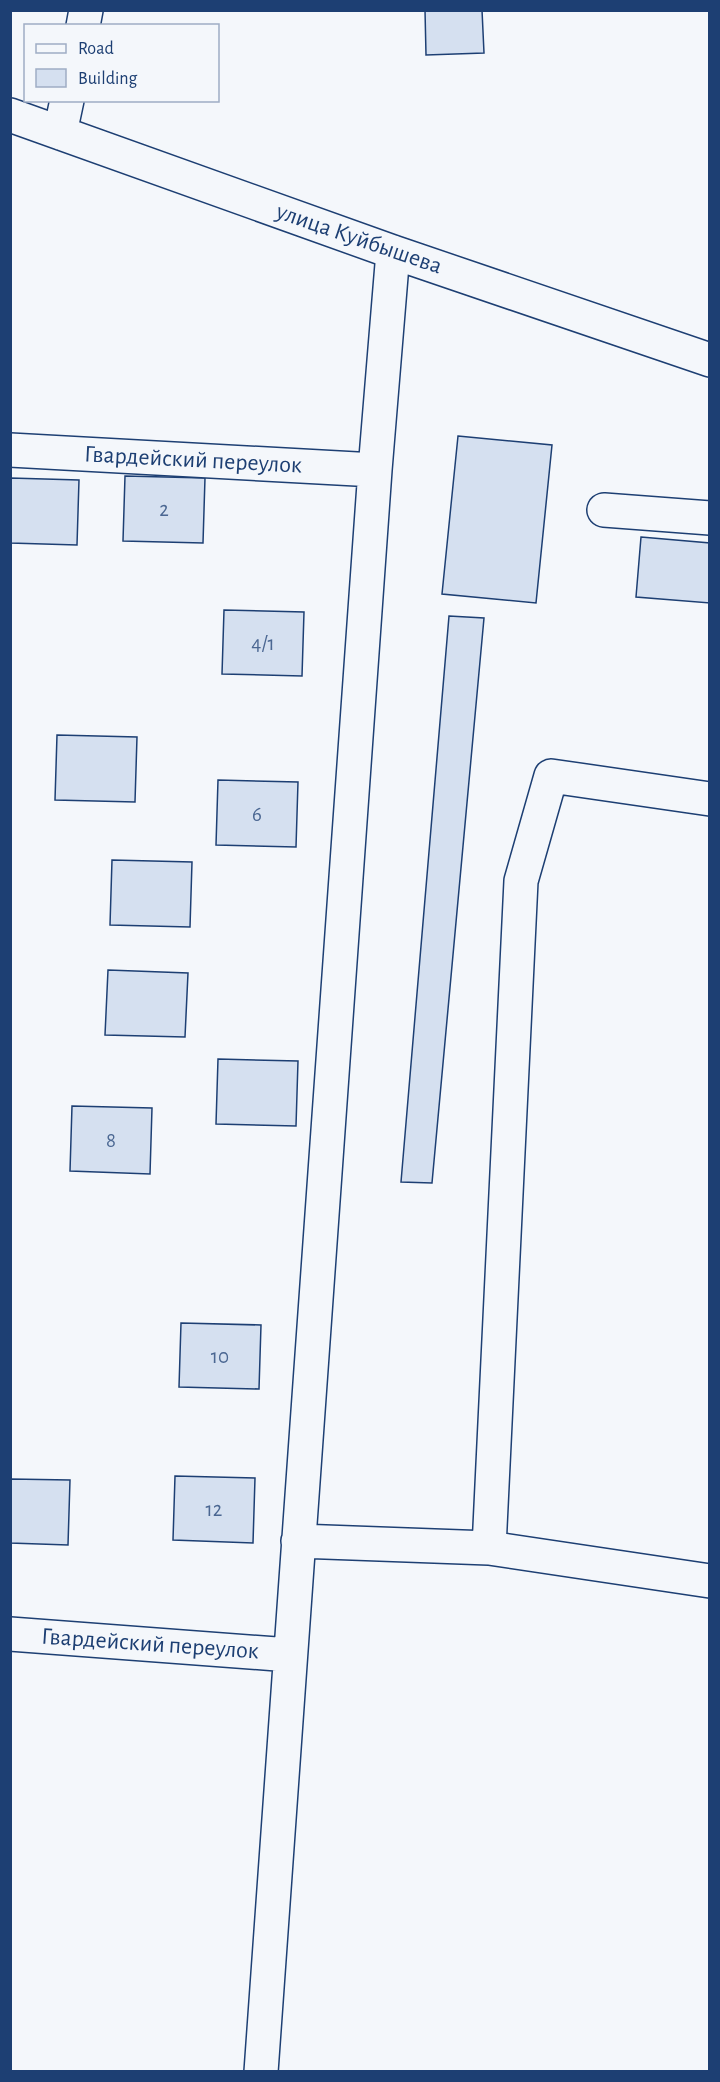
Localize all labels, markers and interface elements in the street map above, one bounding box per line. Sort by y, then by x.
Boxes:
legend [24,24,219,102]
text: Road [78,40,114,58]
text: Building [78,70,138,88]
street label: улица Куйбышева [272,199,445,279]
street label: Гвардейский переулок [84,442,302,478]
house number: 2 [159,499,169,520]
house number: 4/1 [251,633,275,654]
house number: 6 [252,804,262,825]
house number: 8 [106,1130,116,1151]
house number: 10 [211,1346,229,1367]
house number: 12 [206,1499,222,1520]
street label: Гвардейский переулок [40,1624,260,1664]

